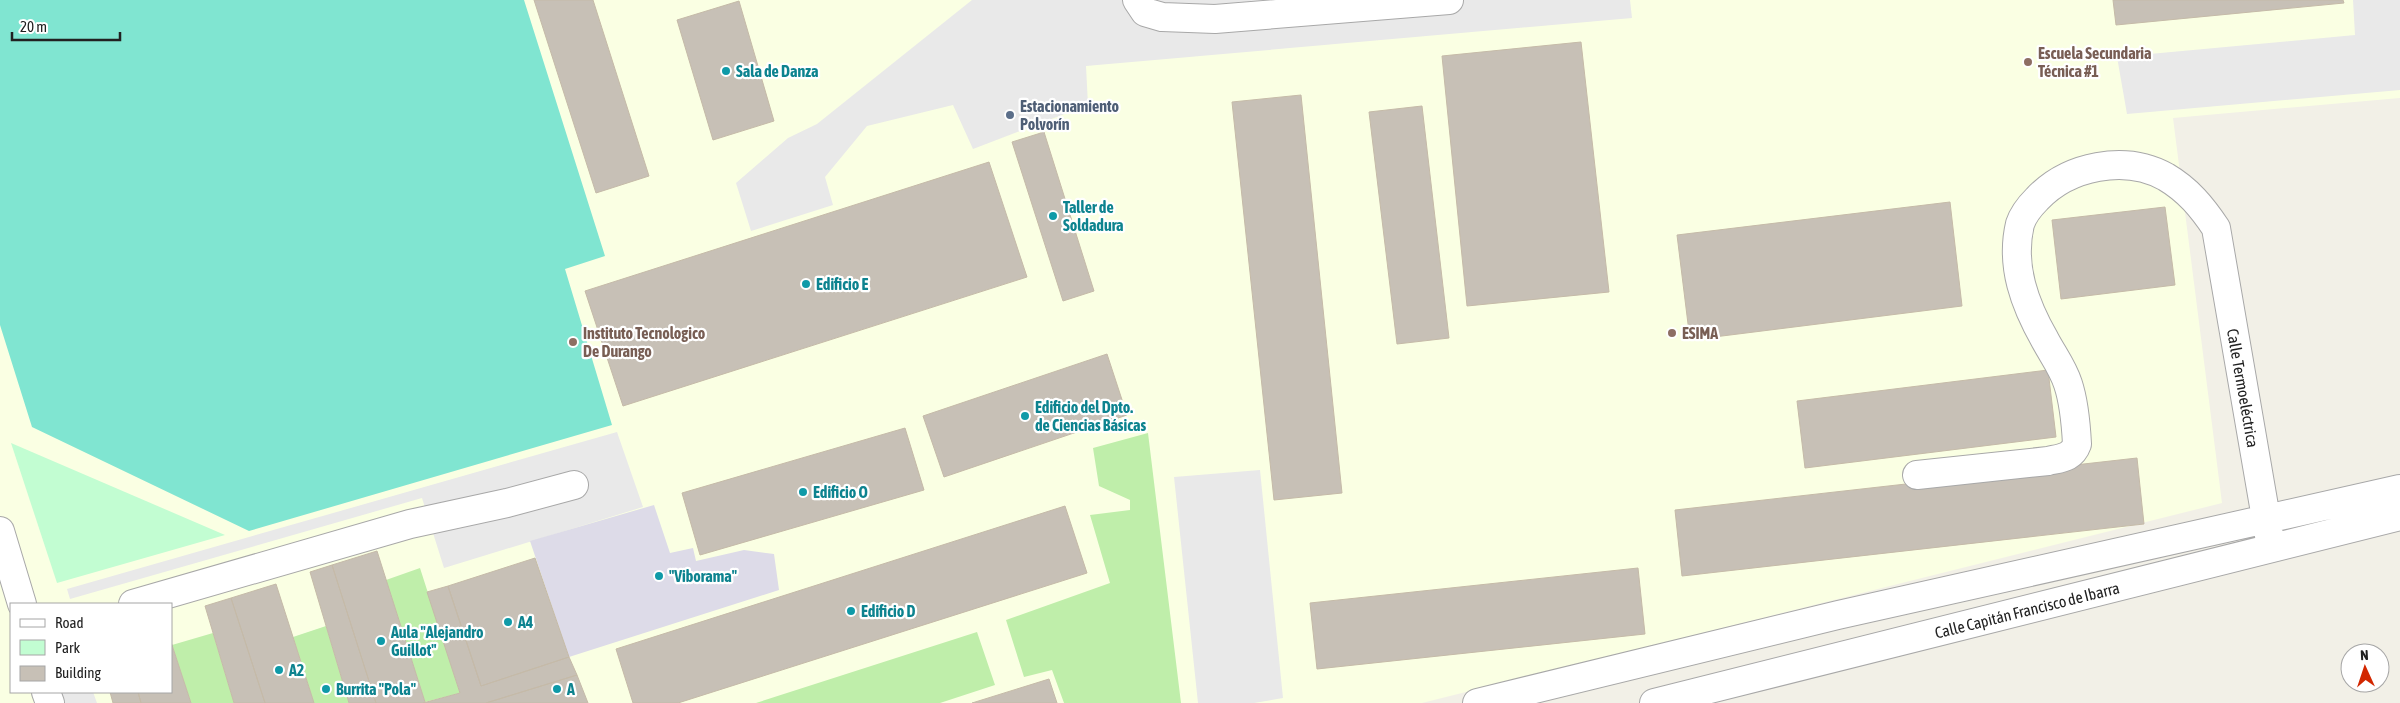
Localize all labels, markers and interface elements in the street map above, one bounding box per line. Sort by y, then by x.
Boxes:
scale bar [12,10,120,42]
text: 20 m [20,18,47,35]
place label: Escuela Secundaria Técnica #1 [2038,44,2151,80]
marker: Escuela Secundaria Técnica #1 [2022,56,2034,68]
place label: Sala de Danza [736,62,818,80]
marker: Sala de Danza [720,65,732,77]
place label: Estacionamiento Polvorín [1020,97,1120,133]
marker: Estacionamiento Polvorín [1004,109,1016,121]
place label: Taller de Soldadura [1063,198,1124,234]
marker: Taller de Soldadura [1047,210,1059,222]
place label: Edificio E [816,275,868,293]
marker: Edificio E [800,278,812,290]
place label: Instituto Tecnologico De Durango [583,324,706,360]
place label: ESIMA [1682,324,1718,342]
marker: ESIMA [1666,327,1678,339]
street label: Calle Termoeléctrica [2224,327,2262,449]
marker: Instituto Tecnologico De Durango [567,336,579,348]
place label: Edificio del Dpto. de Ciencias Básicas [1035,398,1147,434]
marker: Edificio del Dpto. de Ciencias Básicas [1019,410,1031,422]
place label: Edificio O [813,483,868,501]
marker: Edificio O [797,486,809,498]
place label: "Viborama" [669,567,738,585]
marker: "Viborama" [653,570,665,582]
street label: Calle Capitán Francisco de Ibarra [1933,578,2121,643]
place label: Edificio D [861,602,915,620]
legend [10,603,172,693]
marker: Edificio D [845,605,857,617]
place label: A4 [517,613,534,631]
text: Road [55,614,84,631]
marker: A4 [502,616,514,628]
place label: Aula "Alejandro Guillot" [390,623,484,659]
marker: Aula "Alejandro Guillot" [375,635,387,647]
text: Park [55,639,80,656]
north arrow [2340,643,2390,693]
text: N [2360,647,2369,663]
place label: A2 [288,661,304,679]
text: Building [55,664,101,681]
marker: A2 [273,664,285,676]
place label: Burrita "Pola" [336,680,417,698]
place label: A [566,680,575,698]
marker: Burrita "Pola" [320,683,332,695]
marker: A [551,683,563,695]

